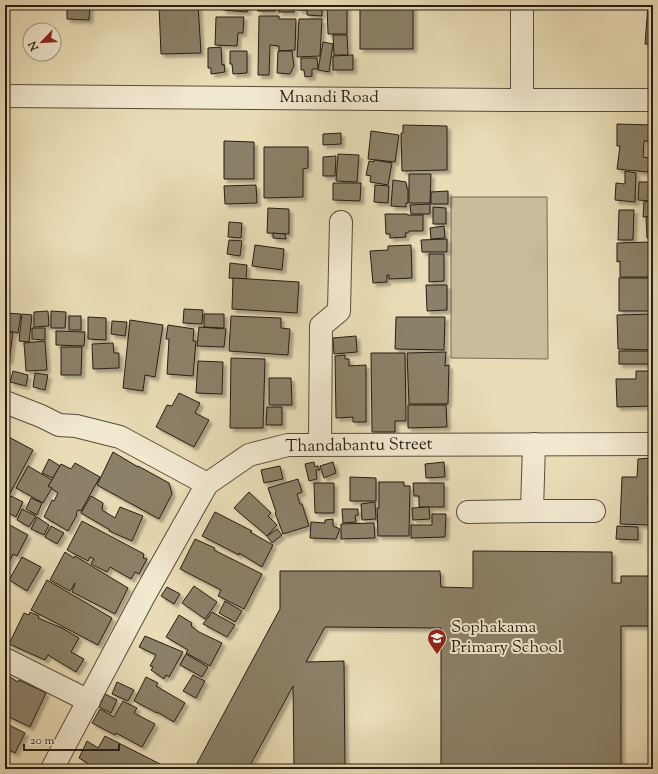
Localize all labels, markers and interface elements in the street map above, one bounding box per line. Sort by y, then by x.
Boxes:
north arrow [22,22,62,62]
text: N [25,38,43,54]
street label: Mnandi Road [279,86,379,110]
street label: Thandabantu Street [285,433,433,459]
place label: Sophakama Primary School [451,616,563,660]
school or university icon: Sophakama Primary School [426,627,448,655]
scale bar [24,726,119,752]
text: 20 m [30,732,55,750]

